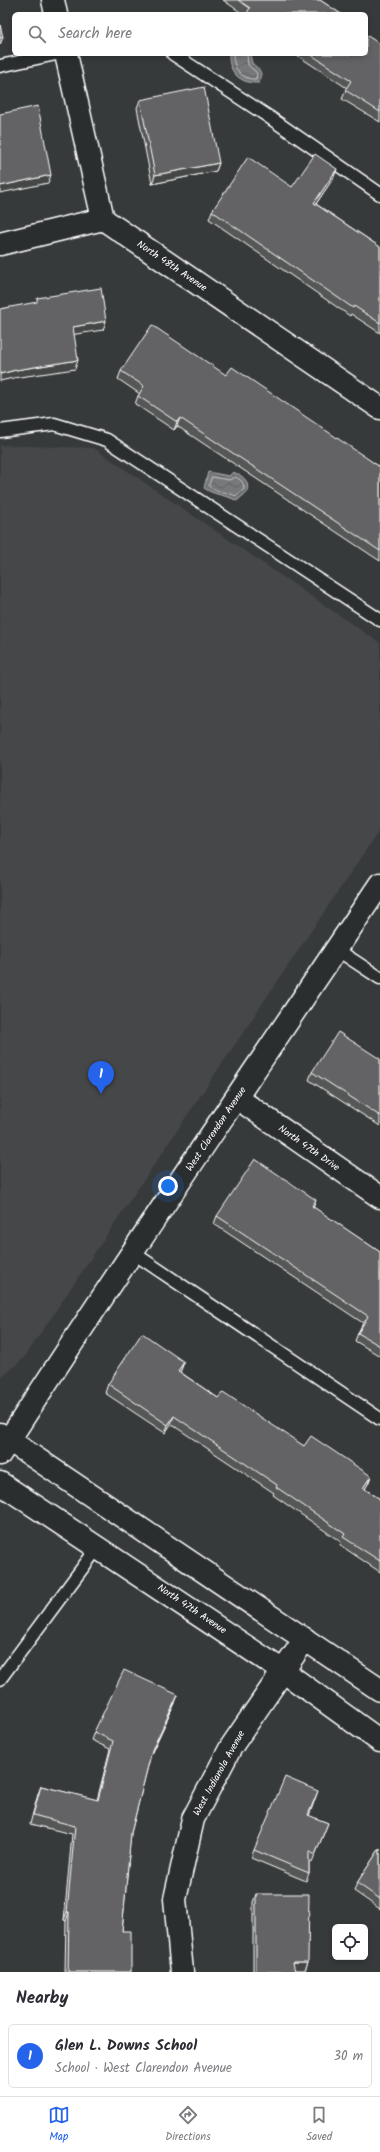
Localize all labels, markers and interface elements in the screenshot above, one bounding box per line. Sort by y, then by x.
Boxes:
search box [12,12,368,56]
text: Search here [58,22,132,46]
icon: search [26,23,48,45]
street label: North 48th Avenue [134,236,211,296]
pin: 1 [88,1061,114,1094]
street label: West Clarendon Avenue [182,1083,251,1175]
street label: North 47th Drive [275,1121,344,1176]
your location [158,1176,178,1196]
street label: North 47th Avenue [154,1580,230,1638]
street label: West Indianola Avenue [189,1727,249,1819]
map controls [332,1924,368,1960]
button: locate [332,1924,368,1960]
text: Nearby [16,1985,68,2012]
text: Glen L. Downs School [55,2034,197,2058]
text: 1 [28,2046,32,2067]
text: 30 m [334,2046,363,2067]
text: School · West Clarendon Avenue [55,2058,232,2079]
tab: Map [48,2104,70,2146]
tab: Directions [165,2104,211,2146]
tab: Saved [306,2104,332,2146]

